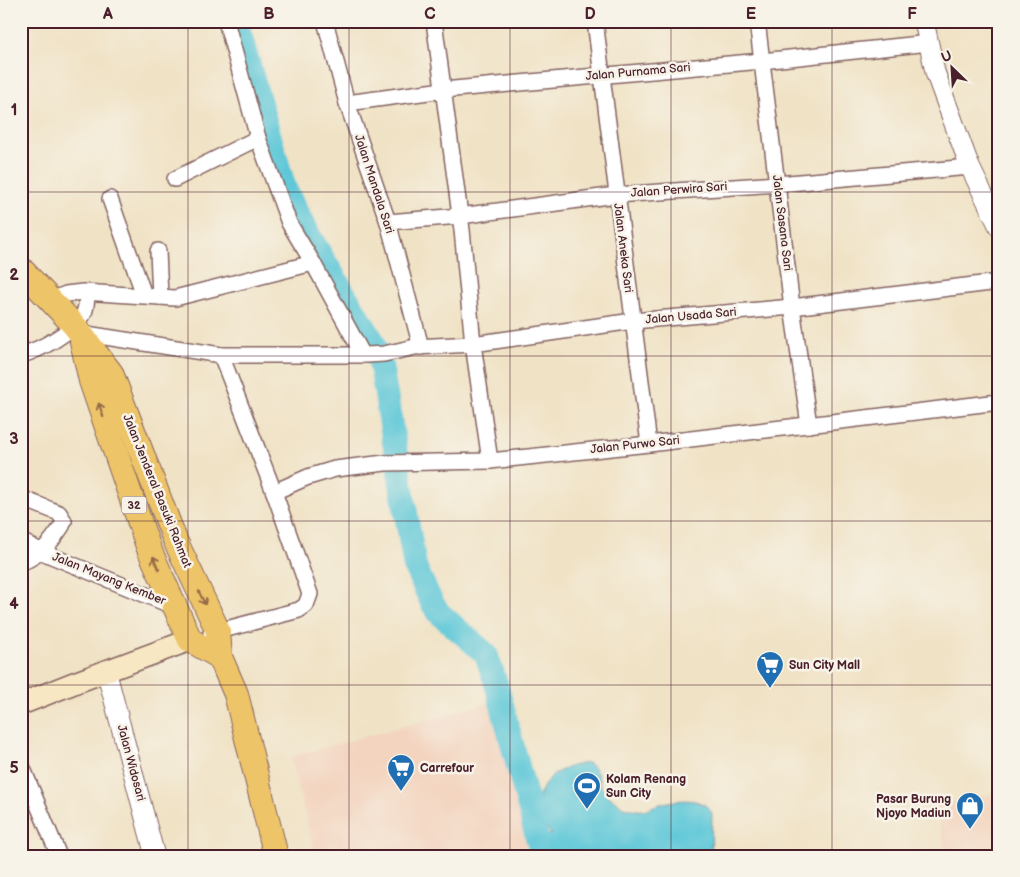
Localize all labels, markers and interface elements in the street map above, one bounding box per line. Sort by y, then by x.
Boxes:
text: A [102,5,113,24]
text: B [263,5,275,24]
text: C [424,5,436,24]
text: D [584,5,596,24]
text: E [746,5,756,24]
text: F [907,5,917,24]
north arrow [928,42,978,92]
text: U [939,47,955,66]
street label: Jalan Purnama Sari [585,60,691,84]
text: 1 [11,101,17,120]
street label: Jalan Mandala Sari [351,133,397,236]
street label: Jalan Sasana Sari [769,174,795,272]
street label: Jalan Perwira Sari [630,179,728,201]
street label: Jalan Aneka Sari [610,202,636,294]
text: 2 [9,266,19,285]
street label: Jalan Usada Sari [645,305,737,327]
one-way arrow [96,403,105,418]
street label: Jalan Jenderal Basuki Rahmat [119,412,195,570]
text: 3 [9,430,19,449]
street label: Jalan Purwo Sari [590,433,681,457]
road number: 32 [122,496,146,514]
street label: Jalan Mayang Kember [50,549,169,609]
one-way arrow [150,556,160,571]
one-way arrow [198,590,207,605]
text: 4 [9,595,19,614]
supermarket icon: Sun City Mall [755,650,785,689]
place label: Sun City Mall [789,658,860,673]
street label: Jalan Widosari [114,723,148,803]
supermarket icon: Carrefour [386,753,416,792]
text: 5 [9,759,19,778]
place label: Carrefour [420,761,474,776]
sports icon: Kolam Renang Sun City [572,771,602,810]
place label: Kolam Renang Sun City [606,772,686,801]
shop icon: Pasar Burung Njoyo Madiun [955,791,985,830]
place label: Pasar Burung Njoyo Madiun [876,792,951,821]

